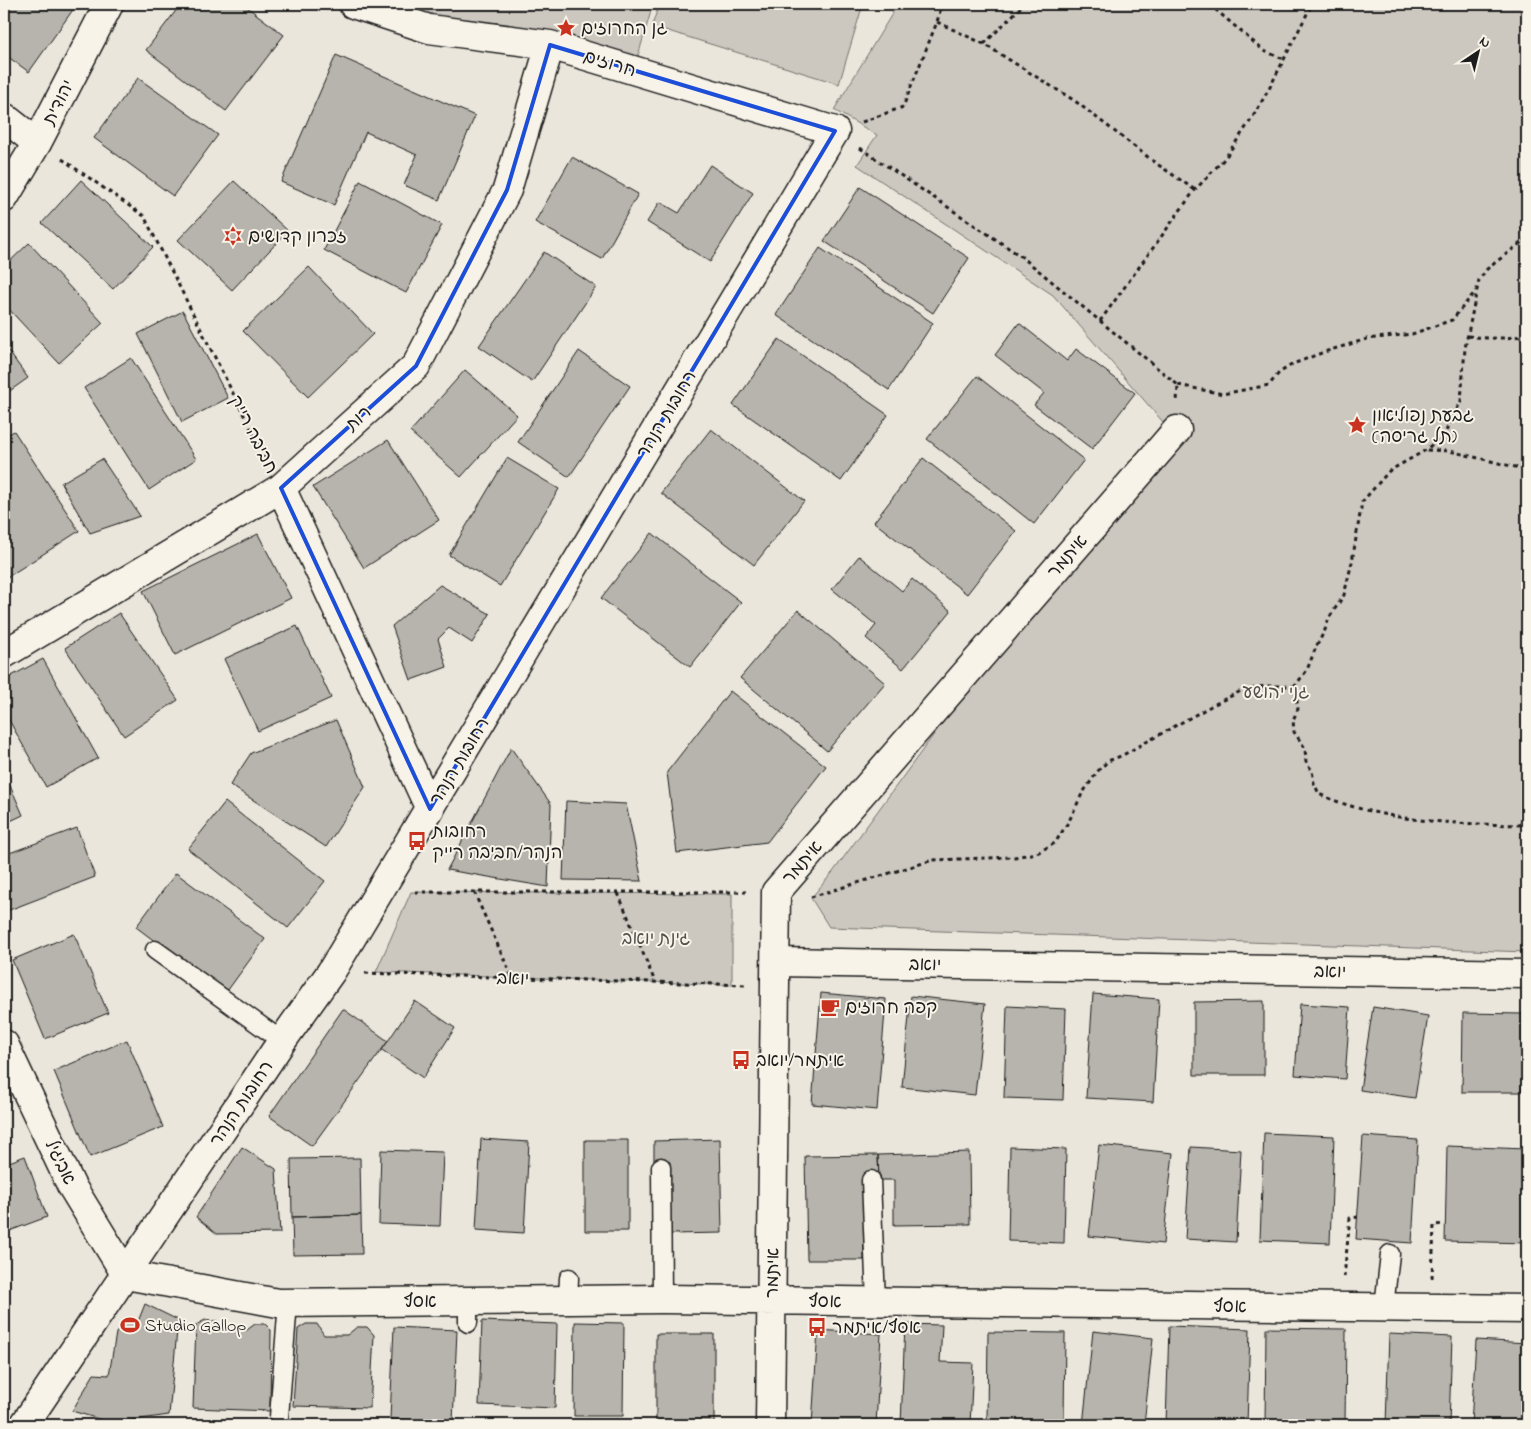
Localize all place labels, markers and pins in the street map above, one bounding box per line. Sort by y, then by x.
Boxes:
place icon: גן החרוזים [555,17,577,39]
place label: גן החרוזים [581,17,668,43]
synagogue icon: זכרון קדושים [222,225,244,247]
place label: זכרון קדושים [248,225,347,251]
place label: גבעת נפוליאון (תל גריסה) [1372,404,1474,451]
place icon: גבעת נפוליאון (תל גריסה) [1346,414,1368,436]
place label: רחובות הנהר/חביבה רייק [431,820,562,867]
bus stop icon: רחובות הנהר/חביבה רייק [406,830,428,852]
cafe icon: קפה חרוזים [819,996,841,1018]
place label: קפה חרוזים [845,996,937,1022]
bus stop icon: איתמר/יואב [730,1049,752,1071]
place label: איתמר/יואב [756,1049,844,1075]
sports icon: Studio Gallop [119,1314,141,1336]
place label: Studio Gallop [145,1314,246,1340]
bus stop icon: אסף/איתמר [806,1316,828,1338]
place label: אסף/איתמר [832,1316,921,1342]

